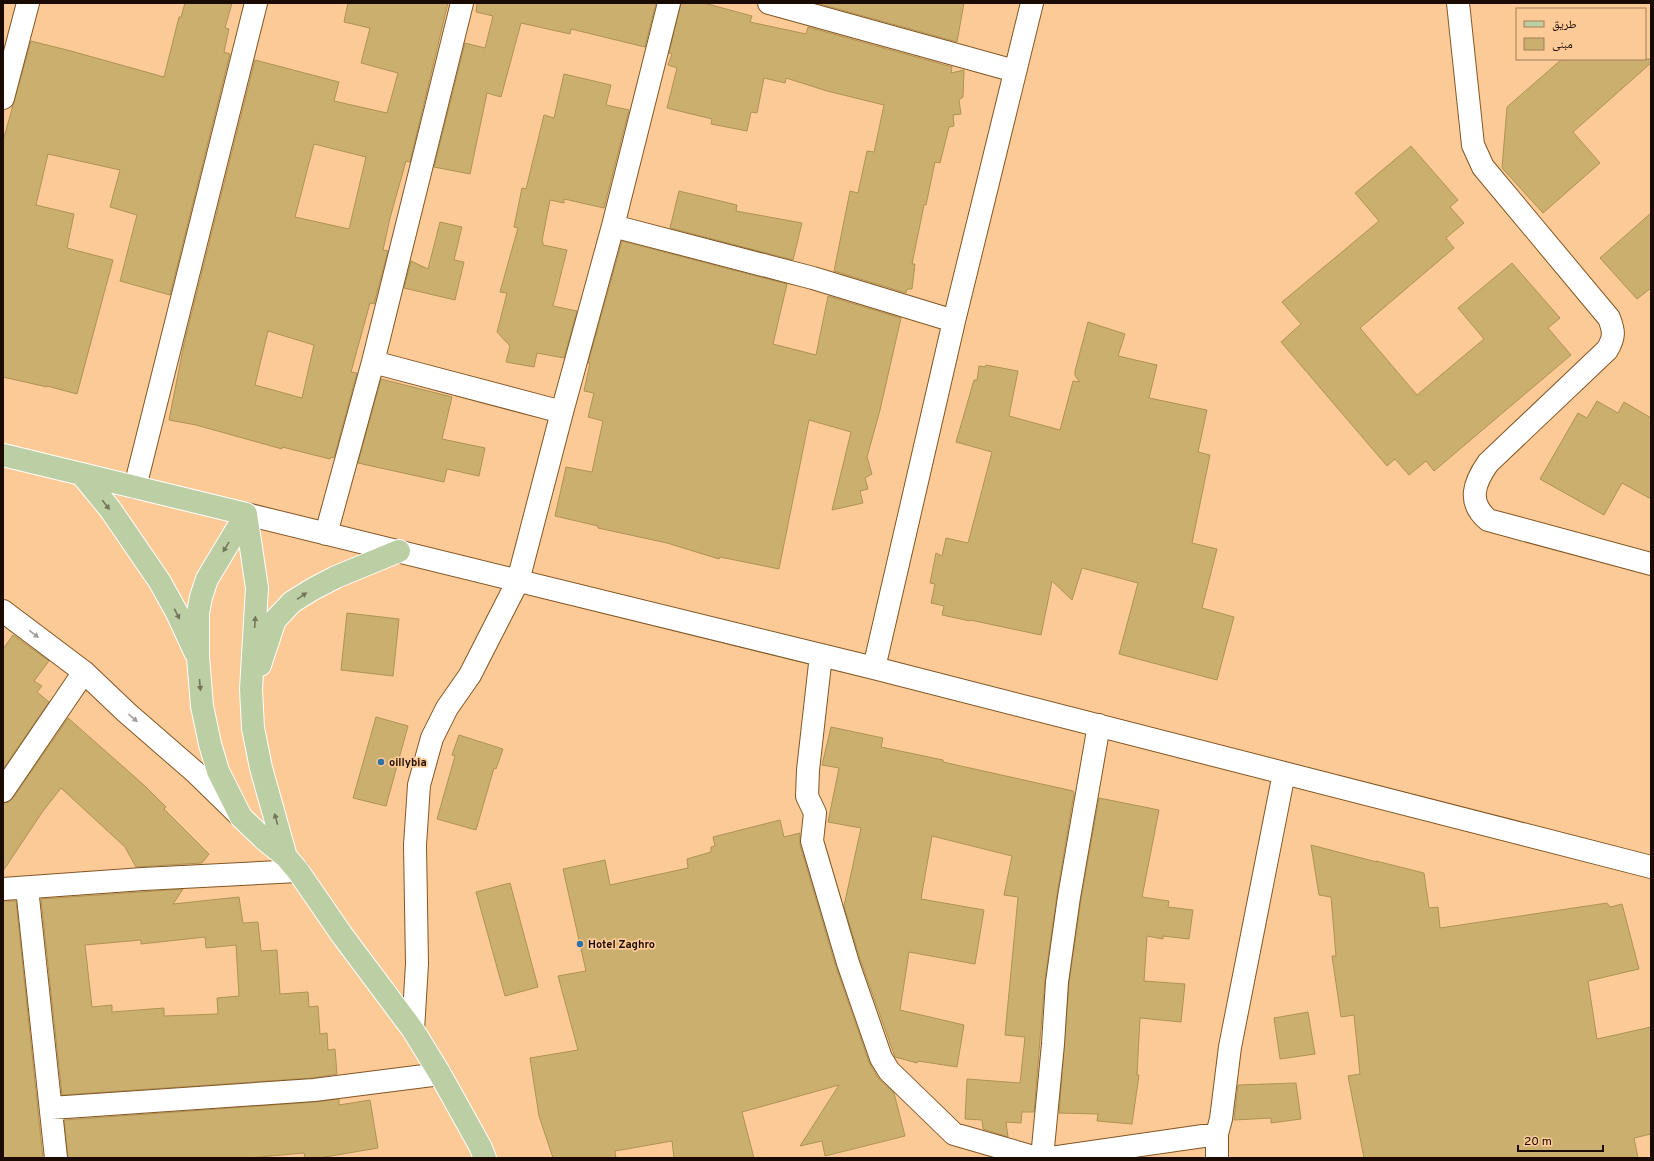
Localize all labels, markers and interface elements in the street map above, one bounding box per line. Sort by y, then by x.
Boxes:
legend [1516,8,1646,60]
text: طريق [1552,17,1577,33]
text: مبنى [1552,37,1573,53]
one-way arrow [102,499,111,510]
one-way arrow [222,541,229,553]
one-way arrow [297,592,307,600]
one-way arrow [174,608,180,620]
one-way arrow [251,616,258,628]
one-way arrow [29,630,40,638]
one-way arrow [197,679,204,691]
one-way arrow [128,714,138,723]
place label: oillybia [389,756,427,770]
marker: oillybia [376,757,386,767]
one-way arrow [273,813,279,825]
place label: Hotel Zaghro [588,938,655,952]
marker: Hotel Zaghro [575,939,585,949]
scale bar [1518,1127,1603,1153]
text: 20 m [1524,1134,1552,1150]

